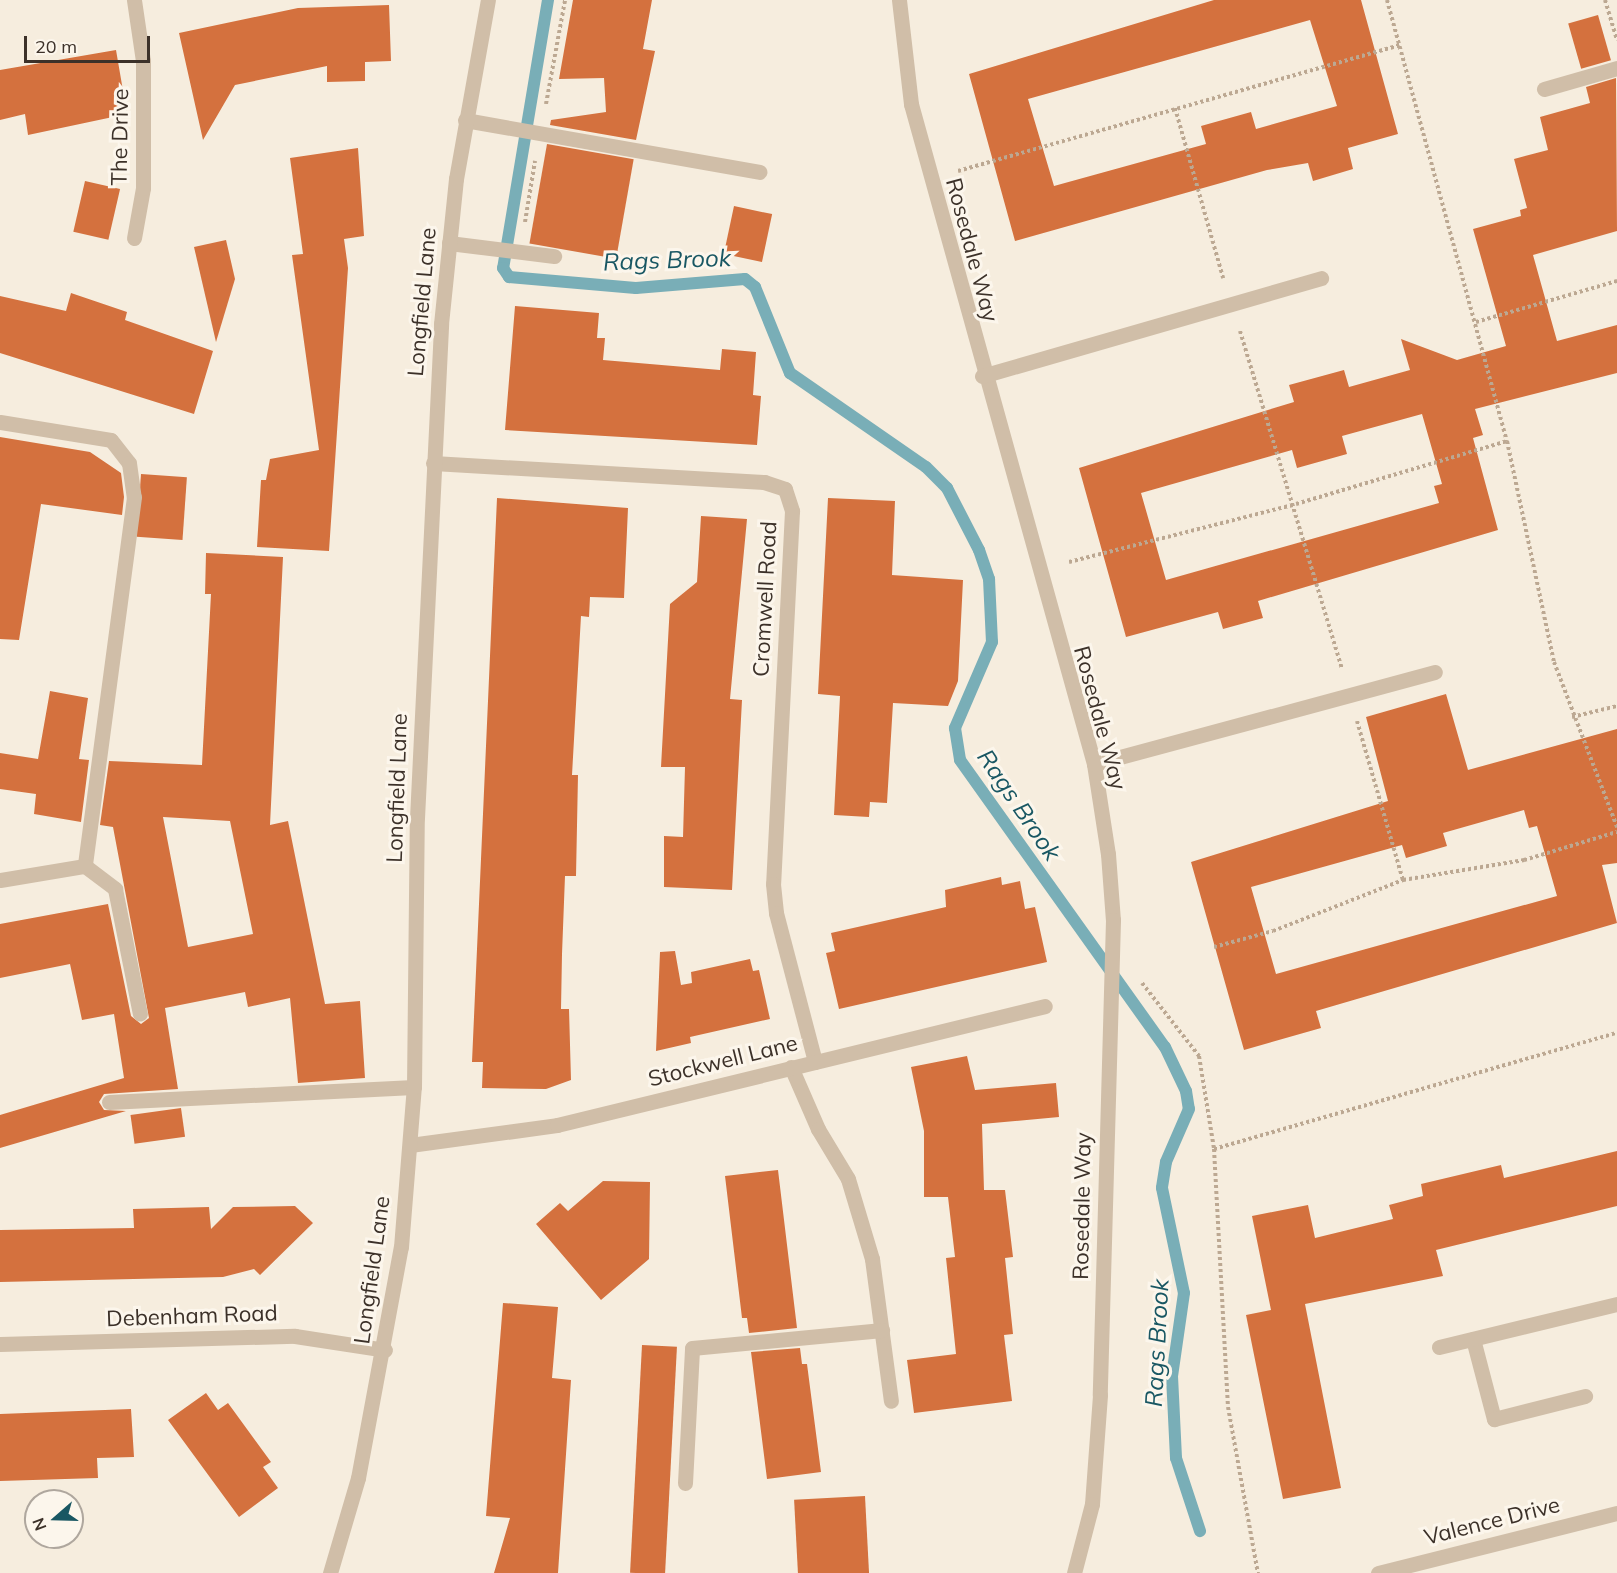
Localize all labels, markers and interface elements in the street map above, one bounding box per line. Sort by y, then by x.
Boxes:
scale bar [27,24,153,62]
text: 20 m [35,35,77,58]
street label: The Drive [106,88,134,186]
street label: Rosedale Way [940,175,1004,325]
street label: Longfield Lane [402,226,442,378]
water label: Rags Brook [602,243,732,277]
street label: Cromwell Road [748,521,782,677]
street label: Rosedale Way [1068,643,1132,793]
street label: Longfield Lane [381,713,413,863]
water label: Rags Brook [971,744,1067,866]
street label: Stockwell Lane [646,1030,800,1092]
street label: Rosedale Way [1068,1132,1096,1280]
street label: Longfield Lane [349,1194,395,1346]
water label: Rags Brook [1139,1278,1175,1408]
street label: Debenham Road [106,1300,278,1332]
north arrow [24,1489,84,1549]
street label: Valence Drive [1421,1491,1563,1551]
text: N [27,1515,50,1534]

